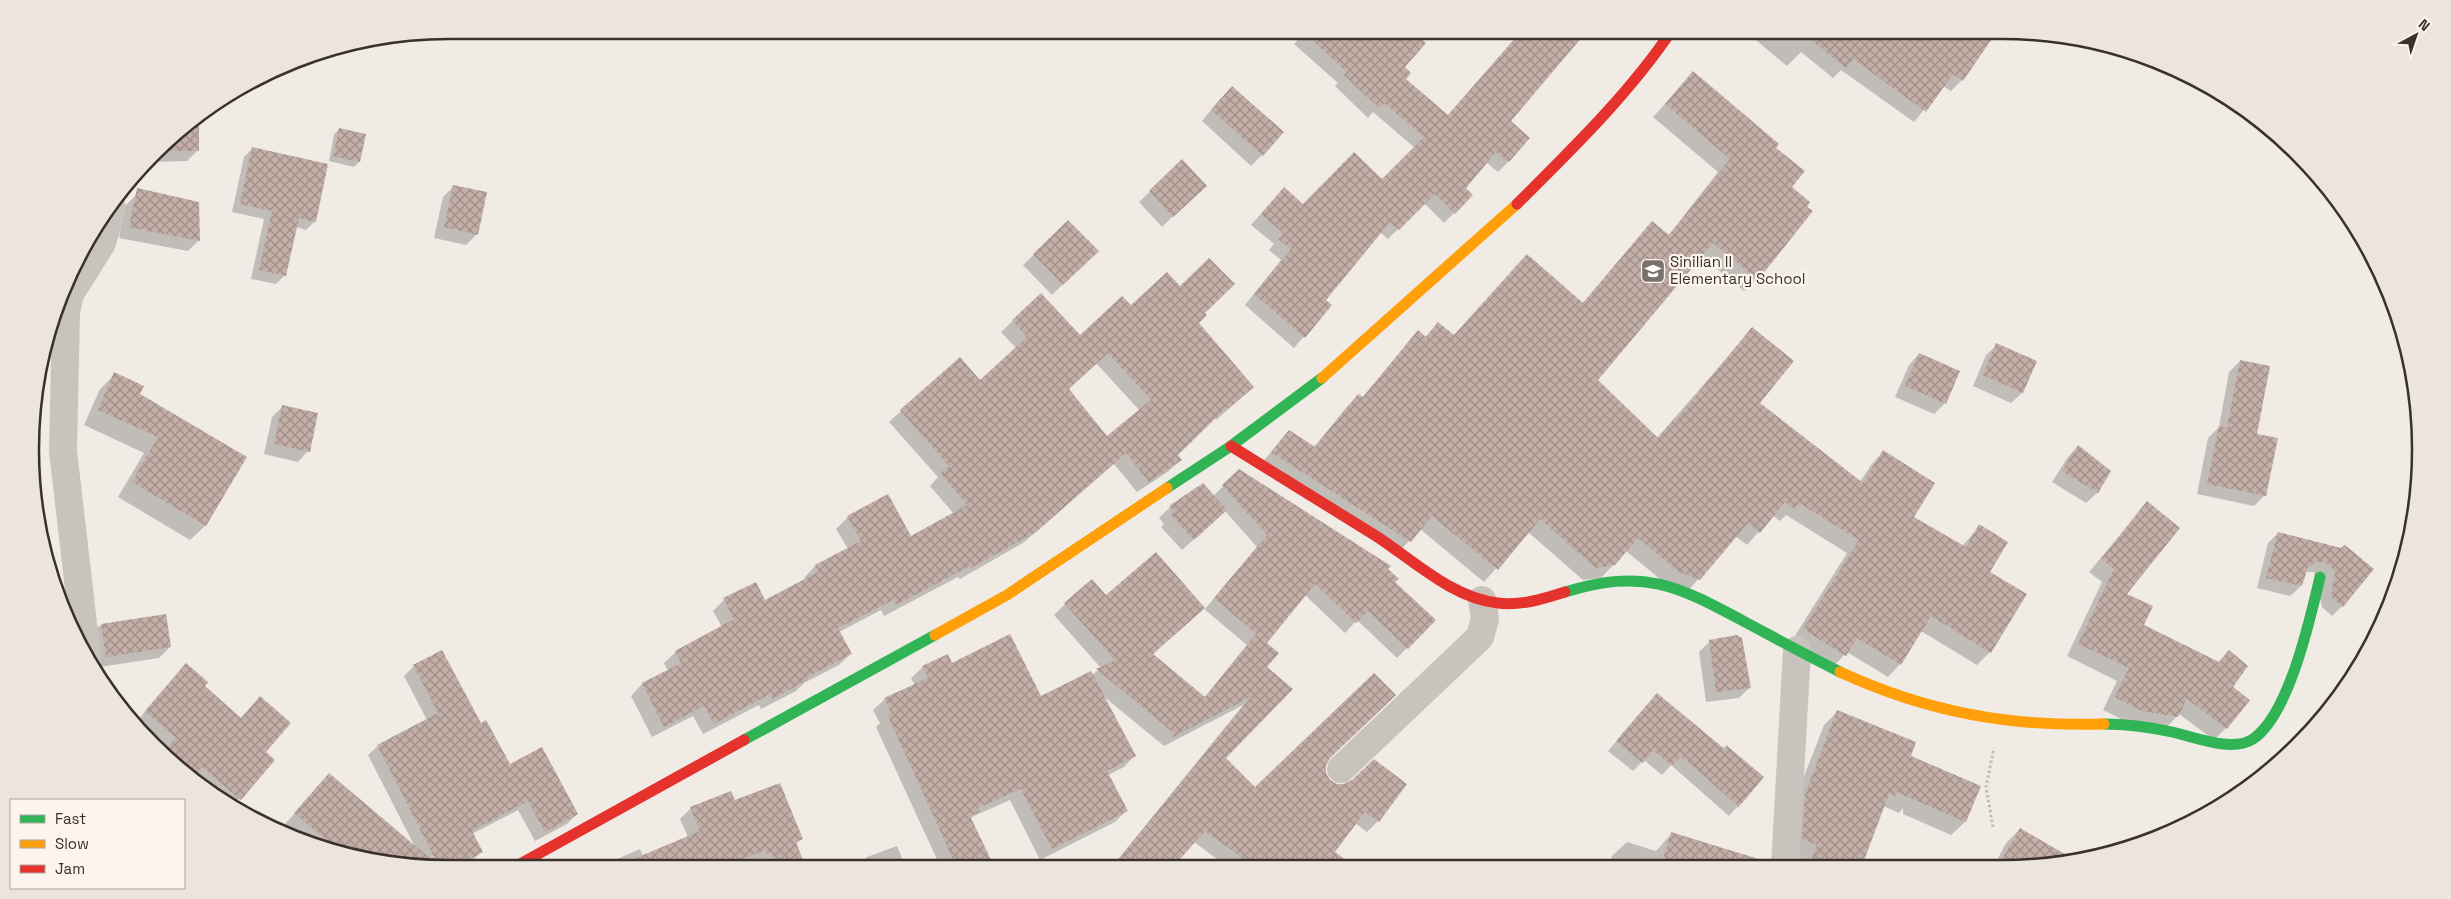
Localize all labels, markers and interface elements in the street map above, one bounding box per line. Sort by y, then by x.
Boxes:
north arrow [2391,10,2441,60]
text: N [2415,15,2434,35]
place label: Sinilian II Elementary School [1670,252,1806,288]
school or university icon: Sinilian II Elementary School [1640,258,1666,284]
legend [10,799,185,889]
text: Fast [55,809,86,828]
text: Slow [55,834,89,853]
text: Jam [55,859,85,878]

